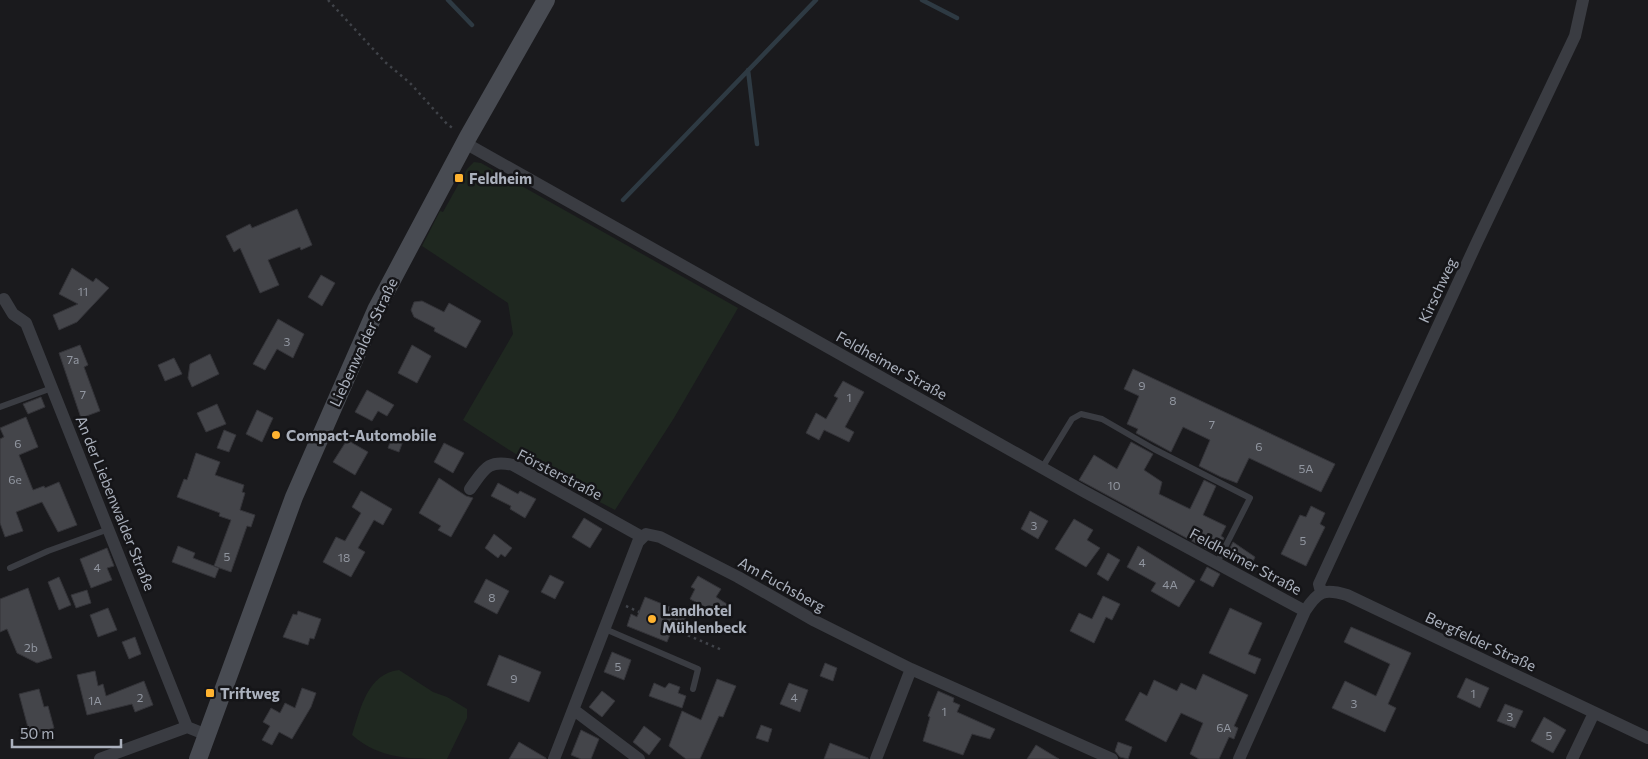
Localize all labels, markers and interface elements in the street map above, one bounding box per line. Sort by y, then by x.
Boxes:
place label: Feldheim [469,169,532,187]
marker: Feldheim [453,172,465,184]
street label: Kirschweg [1414,254,1460,326]
street label: Liebenwalder Straße [325,275,401,409]
house number: 11 [78,284,88,298]
street label: Feldheimer Straße [833,327,951,403]
house number: 3 [284,334,291,348]
house number: 7a [67,352,79,366]
house number: 9 [1138,378,1146,392]
house number: 7 [80,387,86,401]
house number: 1 [846,390,852,404]
house number: 8 [1169,393,1177,407]
street label: An der Liebenwalder Straße [73,413,159,593]
house number: 7 [1209,417,1215,431]
place label: Compact-Automobile [286,426,436,444]
marker: Compact-Automobile [270,429,282,441]
house number: 6 [14,436,22,450]
house number: 6 [1255,439,1263,453]
street label: Försterstraße [514,445,606,503]
house number: 5A [1299,461,1313,475]
house number: 6e [8,472,22,486]
house number: 10 [1108,478,1121,492]
house number: 3 [1031,518,1038,532]
street label: Feldheimer Straße [1187,524,1305,598]
house number: 5 [1300,533,1307,547]
house number: 5 [224,549,231,563]
house number: 18 [338,550,350,564]
street label: Am Fuchsberg [735,553,829,615]
house number: 4 [1138,555,1146,569]
house number: 4 [93,560,101,574]
house number: 4A [1162,577,1178,591]
house number: 8 [488,590,496,604]
place label: Landhotel Mühlenbeck [662,601,747,636]
street label: Bergfelder Straße [1423,607,1539,675]
marker: Landhotel Mühlenbeck [646,613,658,625]
house number: 2b [24,640,38,654]
house number: 5 [615,659,622,673]
house number: 9 [510,671,518,685]
place label: Triftweg [220,684,280,702]
house number: 1 [1470,686,1476,700]
marker: Triftweg [204,687,216,699]
house number: 2 [137,690,144,704]
house number: 4 [790,690,798,704]
house number: 1A [88,693,102,707]
house number: 3 [1351,696,1358,710]
house number: 1 [941,704,947,718]
house number: 3 [1507,709,1514,723]
scale bar [12,716,121,748]
house number: 6A [1216,720,1232,734]
text: 50 m [20,724,54,742]
house number: 5 [1546,728,1553,742]

